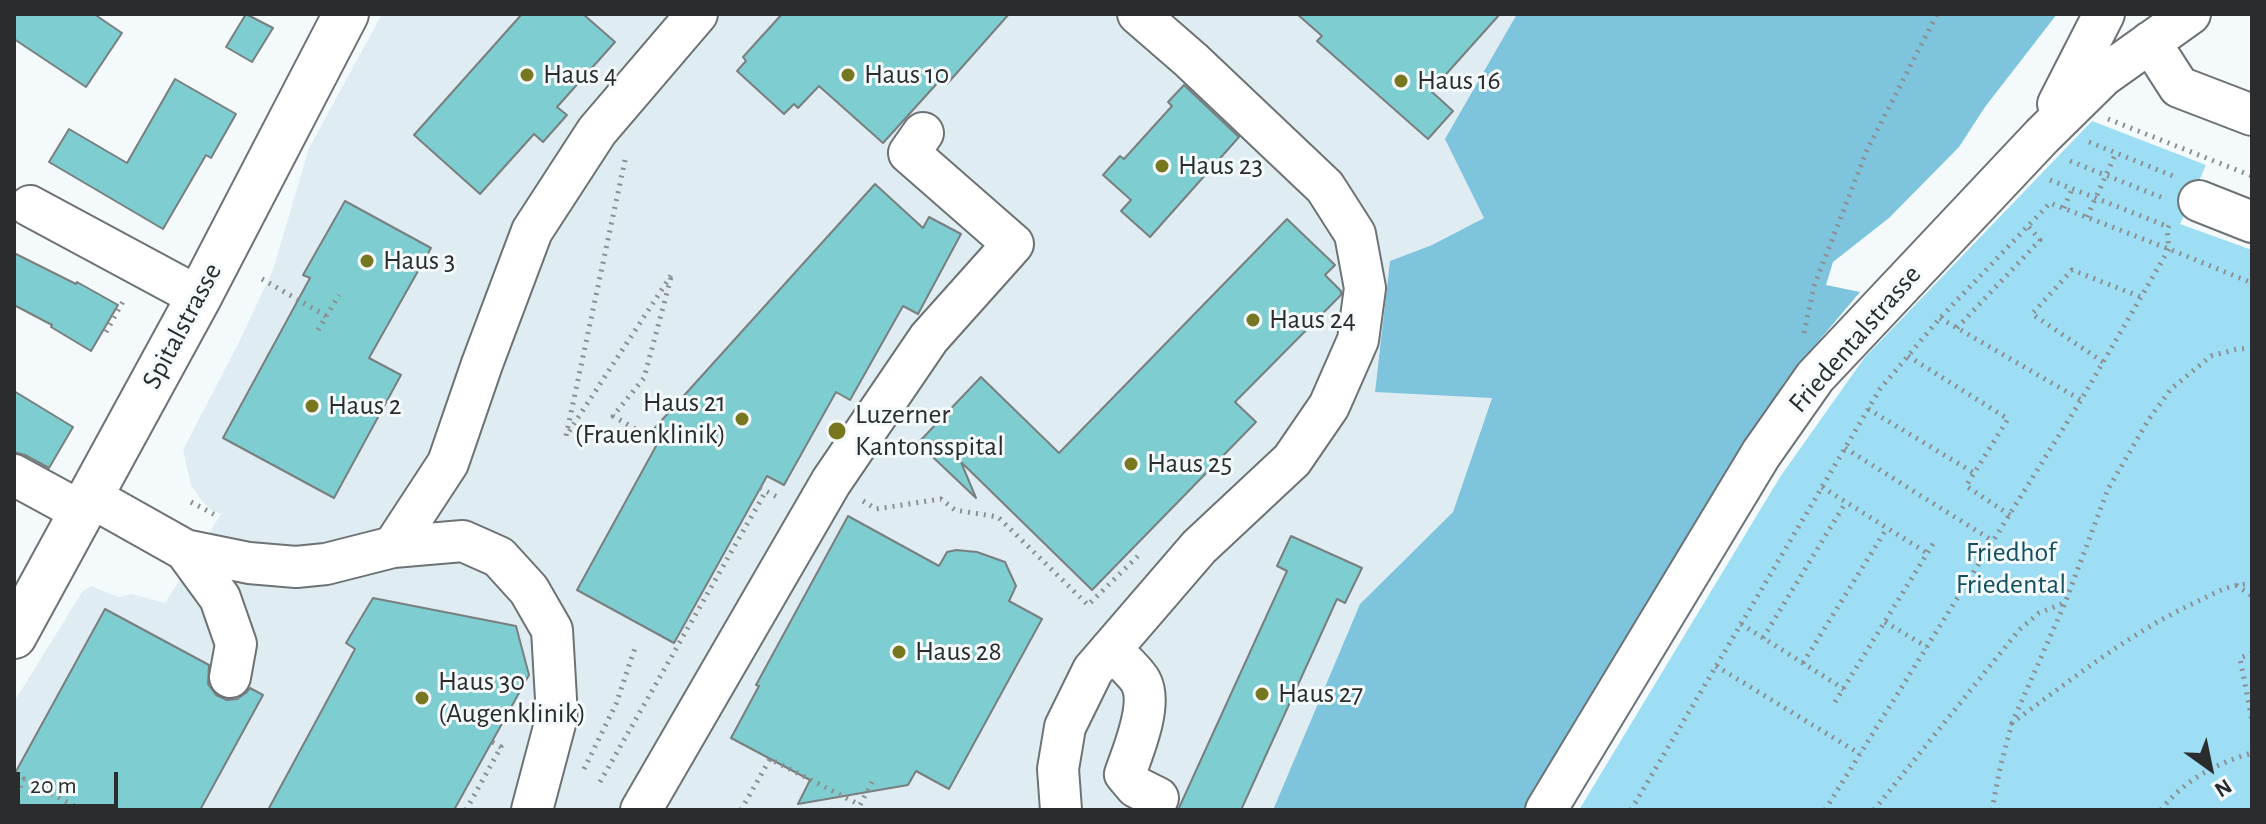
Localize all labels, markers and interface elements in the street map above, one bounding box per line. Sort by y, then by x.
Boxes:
place label: Haus 4 [543,58,617,92]
place label: Haus 10 [864,58,949,92]
place label: Haus 16 [1417,64,1501,98]
marker: Haus 4 [518,66,536,84]
marker: Haus 10 [839,66,857,84]
marker: Haus 16 [1392,72,1410,90]
place label: Haus 23 [1178,149,1263,183]
marker: Haus 23 [1153,157,1171,175]
place label: Haus 3 [383,244,455,278]
marker: Haus 3 [358,252,376,270]
street label: Spitalstrasse [135,257,229,395]
street label: Friedentalstrasse [1782,258,1928,420]
place label: Haus 24 [1269,303,1356,337]
marker: Haus 24 [1244,311,1262,329]
place label: Haus 21 (Frauenklinik) [574,386,726,452]
place label: Haus 2 [328,389,402,423]
marker: Haus 2 [303,397,321,415]
place label: Luzerner Kantonsspital [855,398,1004,464]
marker: Haus 21 (Frauenklinik) [733,410,751,428]
marker: Luzerner Kantonsspital [826,420,848,442]
place label: Haus 25 [1147,447,1232,481]
marker: Haus 25 [1122,455,1140,473]
park label: Friedhof Friedental [1956,536,2066,602]
place label: Haus 28 [915,635,1002,669]
marker: Haus 28 [890,643,908,661]
place label: Haus 30 (Augenklinik) [438,665,586,731]
place label: Haus 27 [1278,677,1363,711]
marker: Haus 27 [1253,685,1271,703]
marker: Haus 30 (Augenklinik) [413,689,431,707]
north arrow [2170,728,2250,808]
scale bar [20,756,122,806]
text: 20 m [30,774,77,798]
text: N [2211,775,2235,802]

